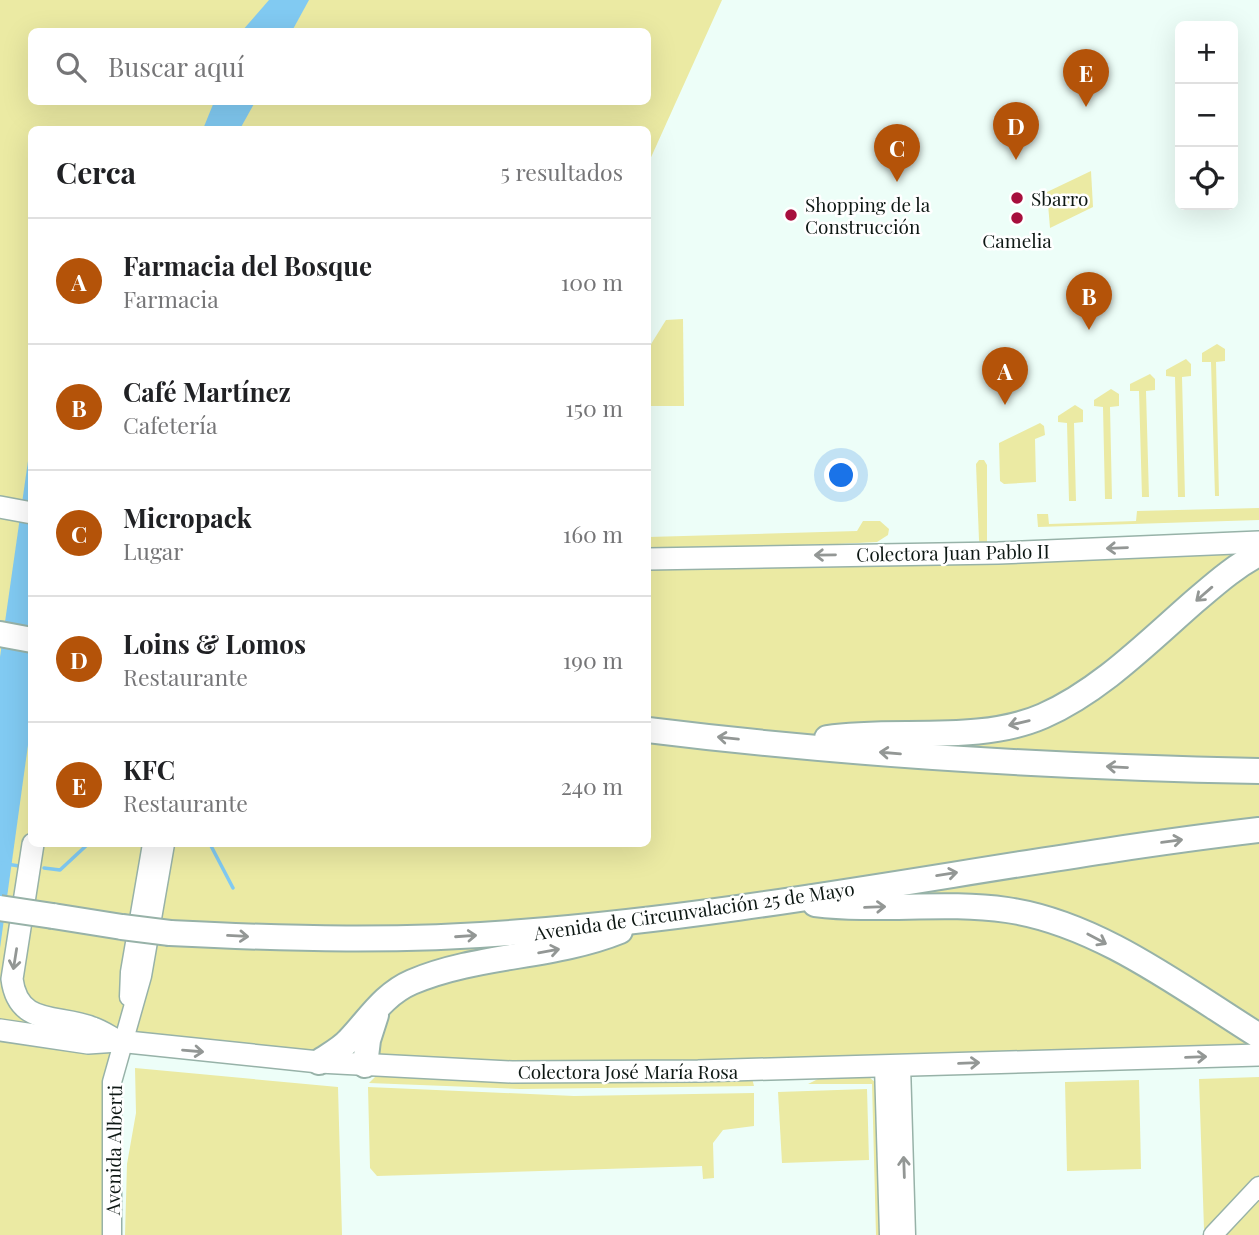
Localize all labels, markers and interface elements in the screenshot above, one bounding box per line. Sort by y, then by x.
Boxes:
map controls [1175,21,1238,210]
button: + [1175,21,1238,84]
search box [28,28,651,105]
icon: search [52,48,90,86]
text: Buscar aquí [108,49,244,84]
pin: E [1063,49,1109,107]
button: − [1175,84,1238,147]
pin: D [993,102,1039,160]
pin: C [874,124,920,182]
button: locate [1175,147,1238,210]
text: Cerca [56,152,136,192]
text: 5 resultados [501,156,623,187]
place label: Sbarro [1031,185,1088,211]
marker: Sbarro [1009,190,1025,206]
place label: Shopping de la Construcción [805,191,931,239]
marker: Shopping de la Construcción [783,207,799,223]
marker: Camelia [1009,210,1025,226]
place label: Camelia [982,227,1052,253]
text: Farmacia del Bosque [123,248,372,283]
text: A [71,266,87,297]
text: 100 m [561,266,623,297]
pin: B [1066,272,1112,330]
text: Farmacia [123,283,219,314]
pin: A [982,347,1028,405]
text: Café Martínez [123,374,291,409]
text: B [71,392,87,423]
text: 150 m [565,392,623,423]
text: Cafetería [123,409,217,440]
your location [824,458,858,492]
text: Micropack [123,500,252,535]
text: C [71,518,87,549]
text: 160 m [563,518,623,549]
text: Lugar [123,535,184,566]
street label: Colectora Juan Pablo II [856,537,1050,567]
one-way arrow [1106,541,1129,554]
one-way arrow [814,548,837,562]
one-way arrow [1195,586,1213,602]
text: Loins & Lomos [123,626,306,661]
text: D [70,644,88,675]
text: 190 m [563,644,623,675]
text: Restaurante [123,661,248,692]
one-way arrow [1008,716,1031,730]
one-way arrow [718,732,740,745]
one-way arrow [879,746,902,759]
text: KFC [123,752,175,787]
one-way arrow [1106,761,1129,774]
text: E [72,770,86,801]
text: 240 m [561,770,623,801]
text: Restaurante [123,787,248,818]
one-way arrow [1160,834,1183,847]
one-way arrow [935,867,958,880]
street label: Avenida de Circunvalación 25 de Mayo [531,875,856,946]
one-way arrow [863,900,886,913]
one-way arrow [454,929,476,942]
one-way arrow [226,930,249,943]
one-way arrow [1086,932,1107,946]
one-way arrow [537,944,559,957]
one-way arrow [8,947,21,970]
one-way arrow [181,1044,204,1057]
one-way arrow [1184,1050,1207,1063]
one-way arrow [957,1057,980,1070]
street label: Colectora José María Rosa [518,1058,739,1084]
street label: Avenida Alberti [99,1084,127,1216]
one-way arrow [897,1156,910,1179]

